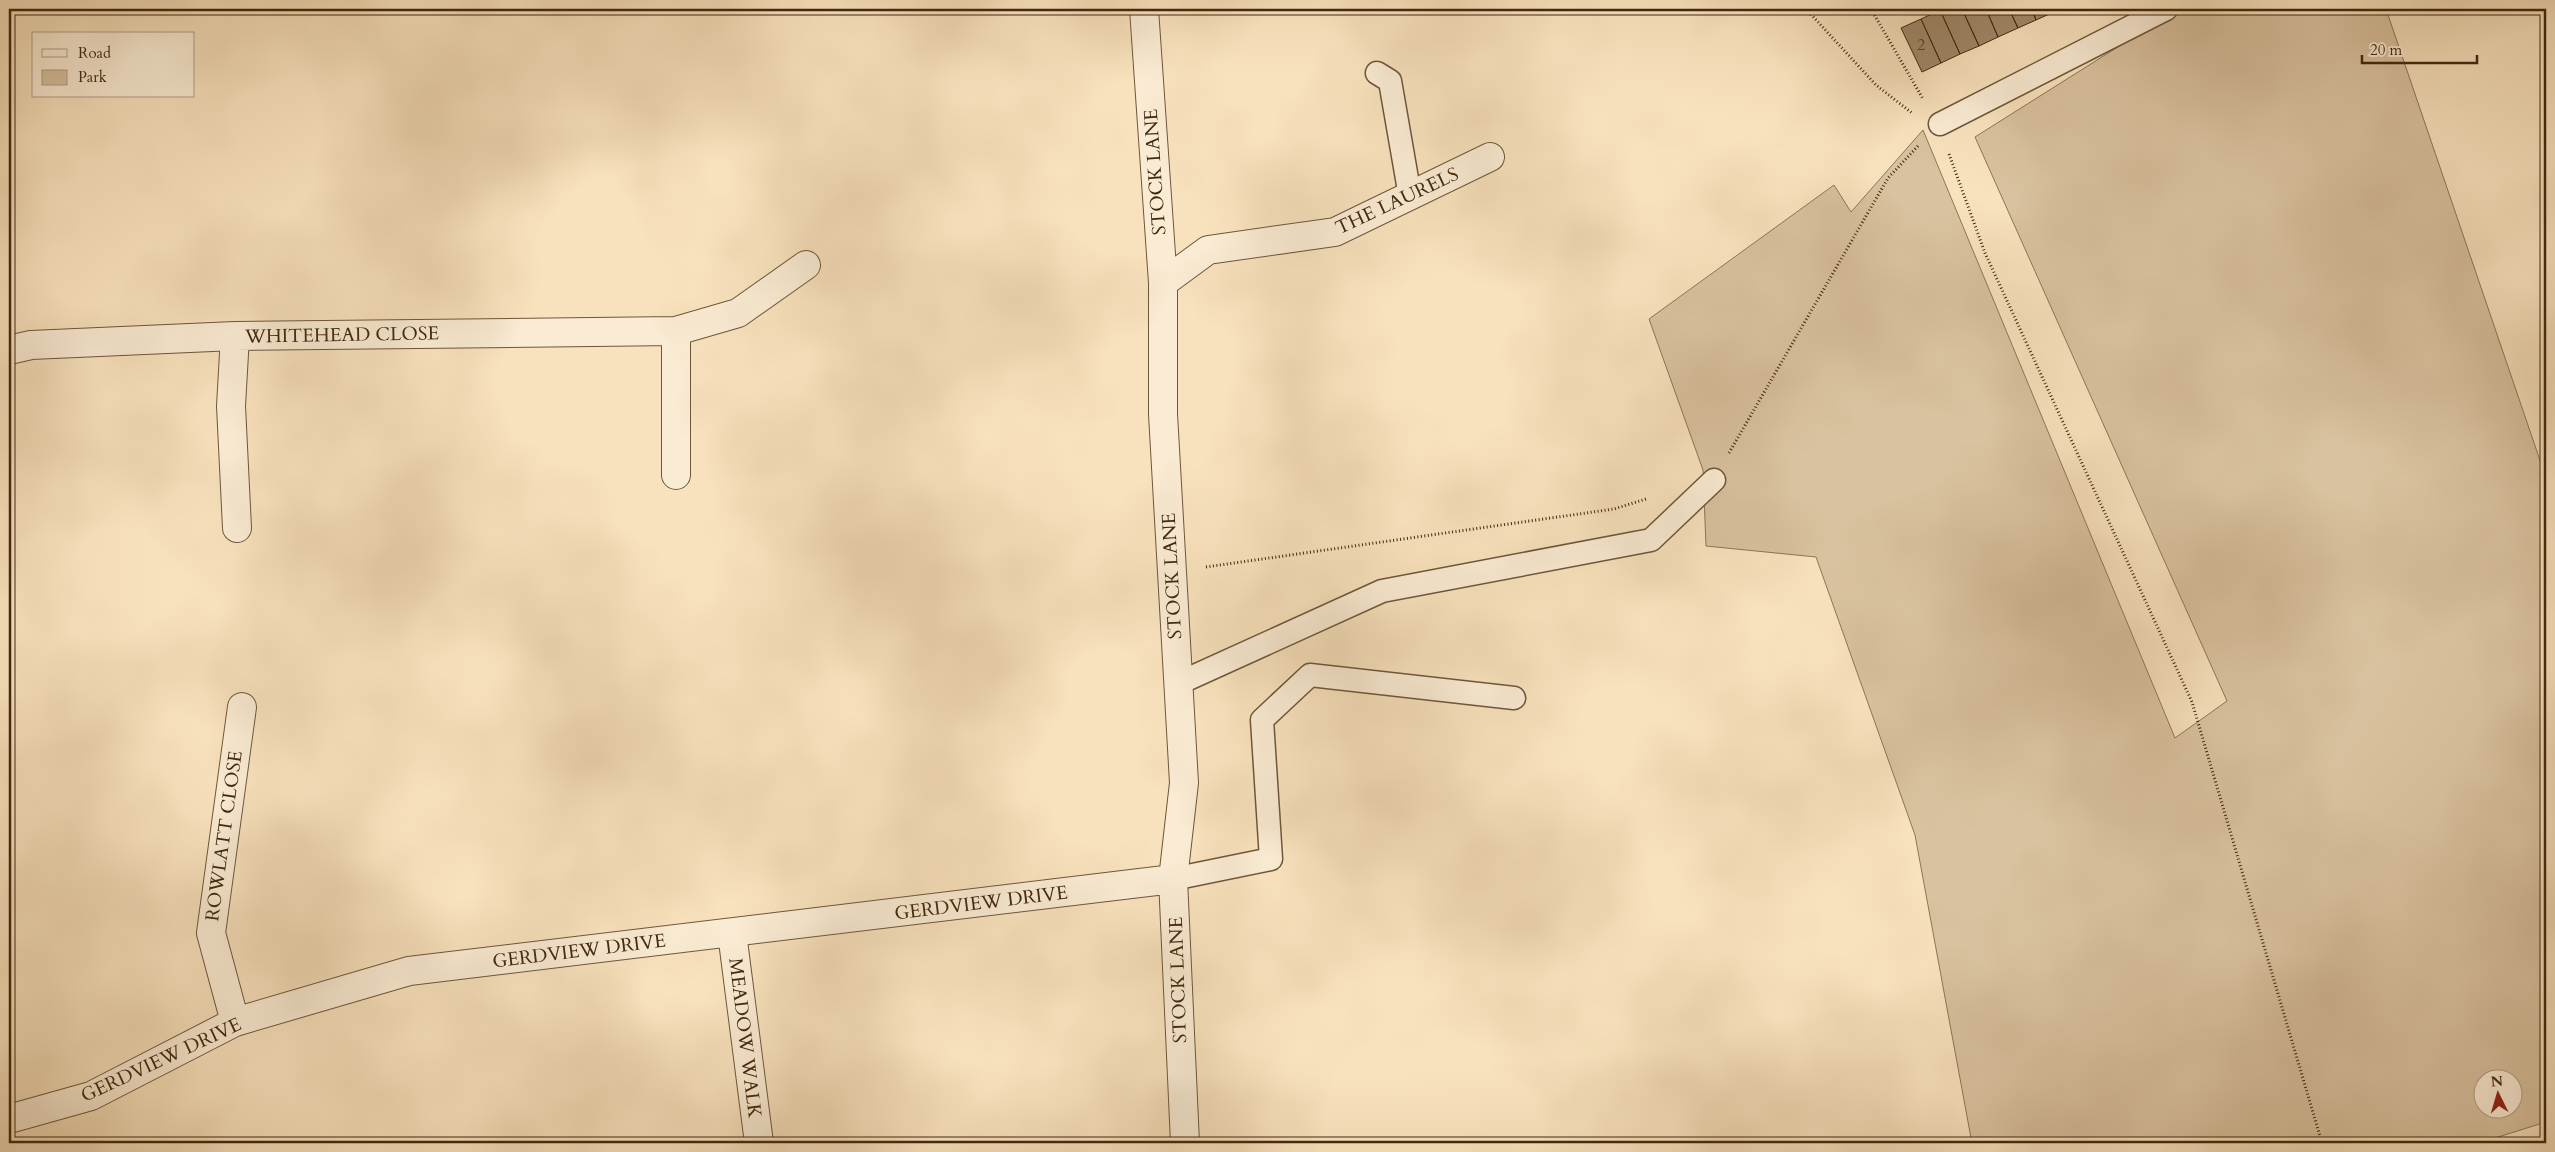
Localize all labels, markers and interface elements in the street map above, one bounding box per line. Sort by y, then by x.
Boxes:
legend [32,32,195,98]
scale bar [2362,32,2478,64]
house number: 2 [1917,34,1925,56]
text: 20 m [2370,40,2402,60]
text: Road [78,43,111,63]
text: Park [78,67,107,87]
street label: STOCK LANE [1138,108,1172,236]
street label: THE LAURELS [1331,161,1463,241]
street label: WHITEHEAD CLOSE [244,320,439,350]
street label: STOCK LANE [1156,512,1188,640]
street label: ROWLATT CLOSE [199,749,249,923]
street label: GERDVIEW DRIVE [893,879,1069,927]
street label: STOCK LANE [1163,916,1193,1044]
street label: GERDVIEW DRIVE [491,927,667,975]
street label: MEADOW WALK [722,956,768,1120]
street label: GERDVIEW DRIVE [76,1011,246,1109]
north arrow [2472,1070,2522,1120]
text: N [2490,1072,2504,1092]

